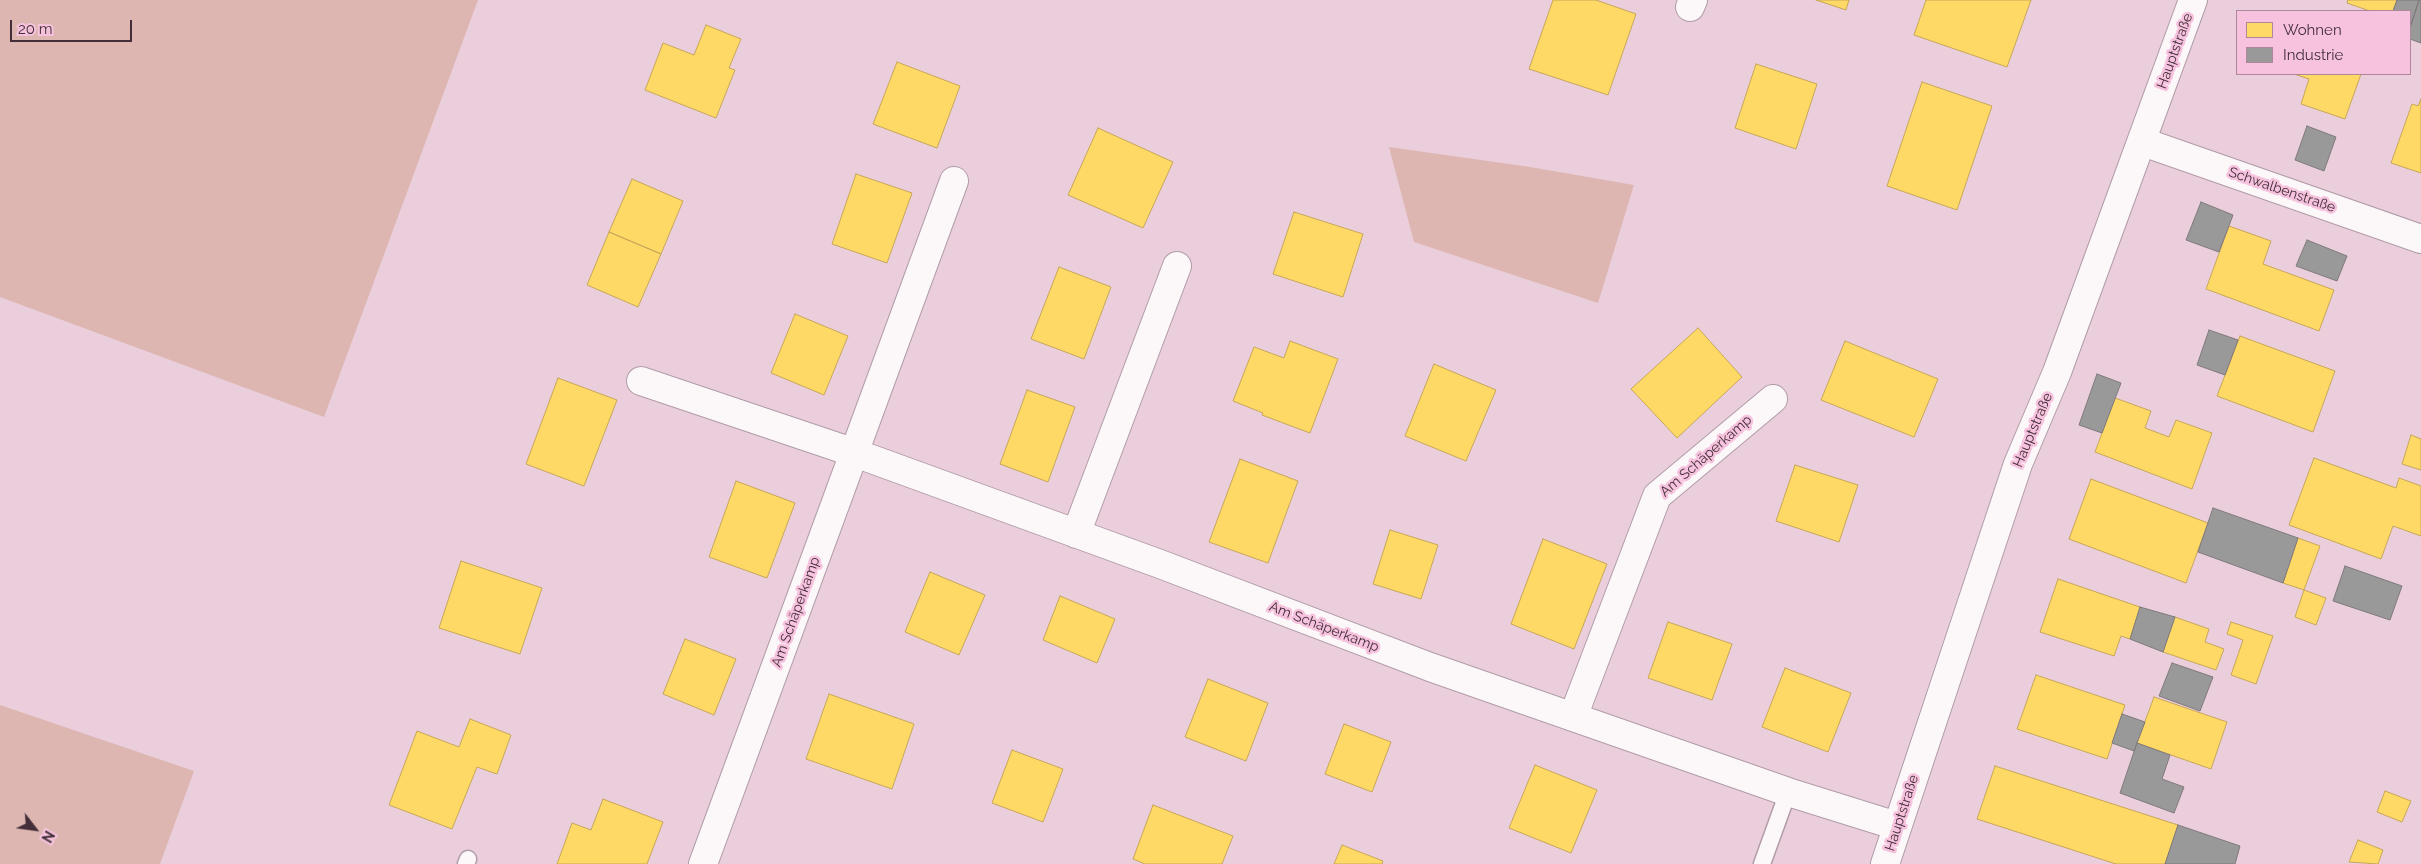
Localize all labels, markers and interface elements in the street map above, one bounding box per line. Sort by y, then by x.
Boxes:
scale bar [12,10,135,42]
legend [2236,10,2411,75]
street label: Hauptstraße [2154,11,2196,91]
text: 20 m [18,20,53,38]
text: Wohnen [2283,21,2342,39]
text: Industrie [2283,46,2343,64]
street label: Schwalbenstraße [2226,164,2338,216]
street label: Hauptstraße [2010,390,2056,470]
street label: Am Schäperkamp [1657,412,1755,500]
street label: Am Schäperkamp [768,555,824,669]
street label: Am Schäperkamp [1267,598,1381,656]
street label: Hauptstraße [1882,773,1922,853]
north arrow [10,804,60,854]
text: N [38,828,58,845]

